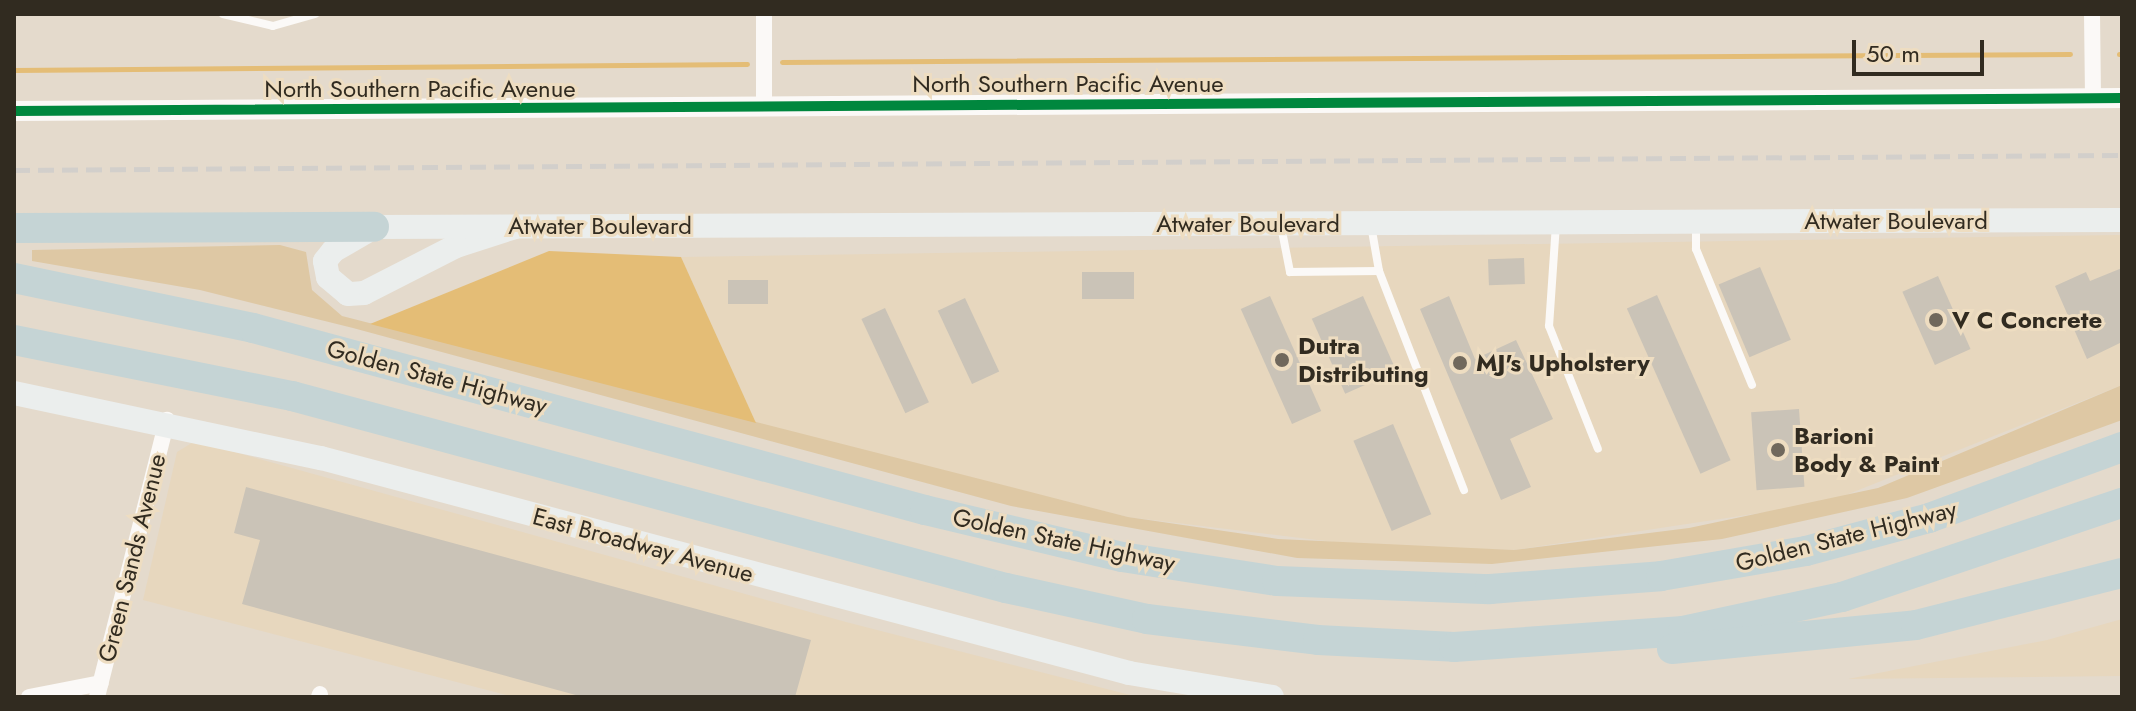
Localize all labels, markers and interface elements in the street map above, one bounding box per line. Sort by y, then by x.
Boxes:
scale bar [1856,24,1988,74]
text: 50 m [1866,36,1920,71]
street label: North Southern Pacific Avenue [912,70,1224,98]
street label: North Southern Pacific Avenue [264,75,576,103]
street label: Atwater Boulevard [1804,207,1988,235]
street label: Atwater Boulevard [1156,210,1340,238]
street label: Atwater Boulevard [508,212,692,240]
place label: V C Concrete [1952,306,2102,334]
marker: V C Concrete [1927,311,1945,329]
place label: Dutra Distributing [1298,332,1429,388]
street label: Golden State Highway [324,334,550,420]
place label: MJ's Upholstery [1476,349,1650,377]
marker: Dutra Distributing [1273,351,1291,369]
marker: MJ's Upholstery [1451,354,1469,372]
place label: Barioni Body & Paint [1794,422,1939,478]
marker: Barioni Body & Paint [1769,441,1787,459]
street label: Green Sands Avenue [92,451,172,665]
street label: Golden State Highway [1733,495,1959,577]
street label: East Broadway Avenue [530,502,756,588]
street label: Golden State Highway [950,502,1178,578]

